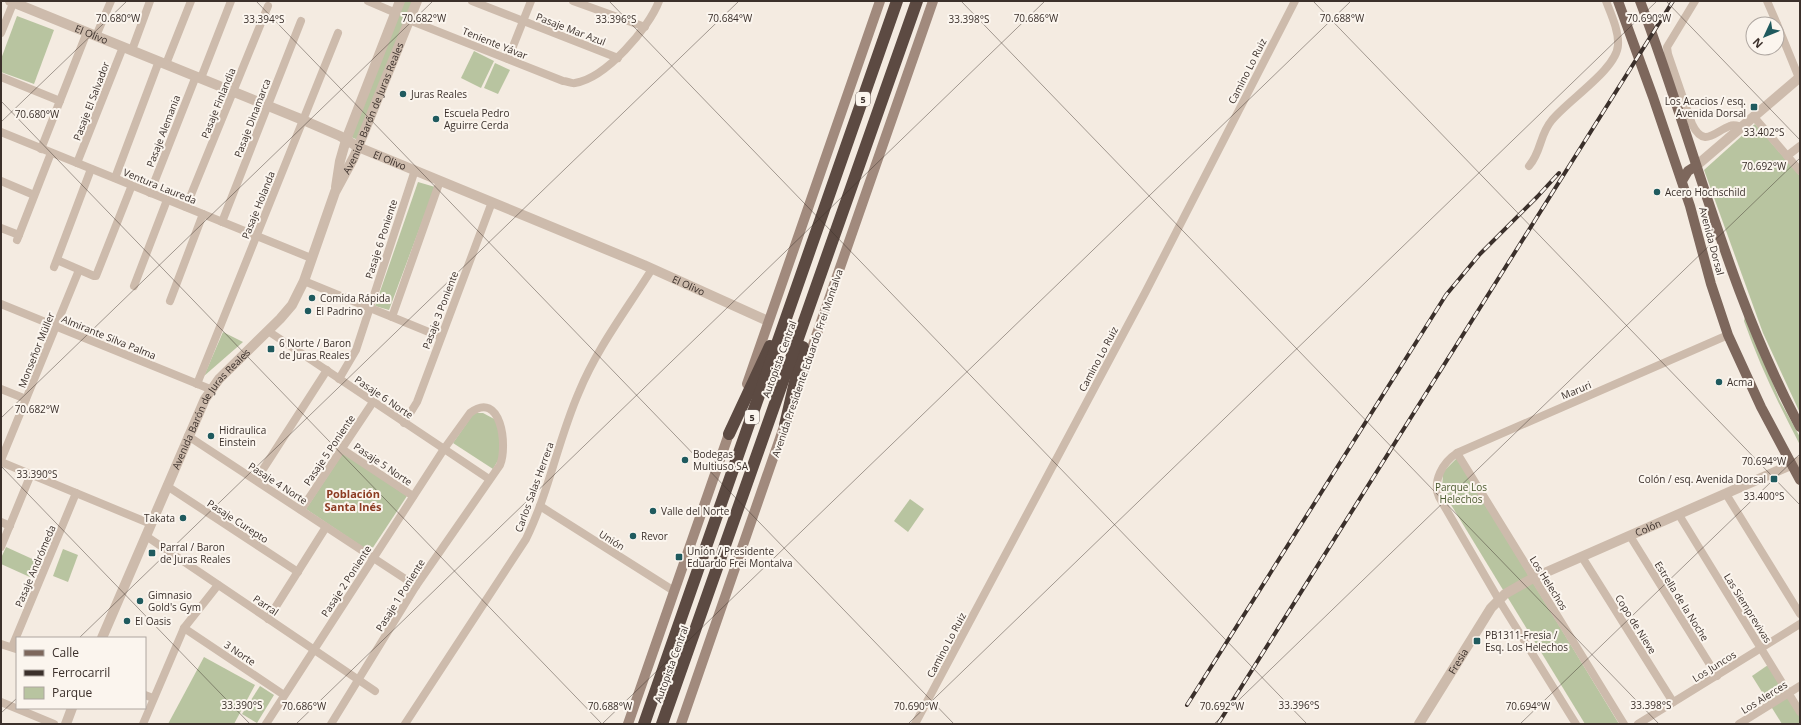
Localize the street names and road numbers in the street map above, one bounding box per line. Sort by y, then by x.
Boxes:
street label: Pasaje Mar Azul [534,9,608,49]
street label: El Olivo [73,21,110,47]
street label: Teniente Yávar [460,24,530,62]
street label: Camino Lo Ruiz [1224,36,1270,106]
street label: Avenida Barón de Juras Reales [339,40,407,176]
street label: Pasaje El Salvador [69,59,113,143]
street label: Pasaje Finlandia [197,66,239,140]
street label: Pasaje Dinamarca [231,77,273,159]
road number: 5 [856,92,870,106]
street label: Pasaje Alemania [143,93,183,169]
street label: El Olivo [371,147,408,173]
street label: Ventura Laureda [121,165,199,207]
street label: Pasaje Holanda [238,169,278,241]
street label: Pasaje 6 Poniente [362,197,401,280]
street label: Avenida Dorsal [1696,205,1728,277]
street label: Avenida Presidente Eduardo Frei Montalva [768,267,846,459]
street label: Pasaje 3 Poniente [419,269,461,351]
street label: El Olivo [670,272,707,299]
street label: Monseñor Müller [14,310,58,390]
street label: Almirante Silva Palma [60,312,158,362]
street label: Autopista Central [759,319,799,399]
street label: Camino Lo Ruiz [1075,324,1121,394]
street label: Avenida Barón de Juras Reales [169,345,253,471]
street label: Pasaje 6 Norte [352,372,416,422]
street label: Maruri [1559,377,1593,403]
road number: 5 [745,410,759,424]
street label: Pasaje 5 Poniente [300,412,358,488]
street label: Pasaje 5 Norte [351,439,415,489]
street label: Carlos Salas Herrera [511,440,557,534]
street label: Pasaje 4 Norte [246,459,311,508]
street label: Pasaje Curepto [205,496,271,546]
street label: Colón [1633,516,1663,539]
street label: Pasaje Andrómeda [11,523,59,609]
street label: Unión [596,527,628,553]
street label: Pasaje 2 Poniente [318,542,375,619]
street label: Los Helechos [1527,553,1571,613]
street label: Pasaje 1 Poniente [372,556,428,634]
street label: Estrella de la Noche [1652,558,1712,644]
street label: Las Siemprevivas [1721,571,1775,646]
street label: Parral [251,591,281,619]
street label: Copo de Nieve [1612,592,1660,657]
street label: Camino Lo Ruiz [923,610,969,680]
street label: Autopista Central [651,624,691,704]
street label: 3 Norte [222,637,259,669]
street label: Fresia [1445,646,1471,677]
street label: Los Juncos [1689,647,1739,685]
street label: Los Alerces [1738,677,1790,717]

